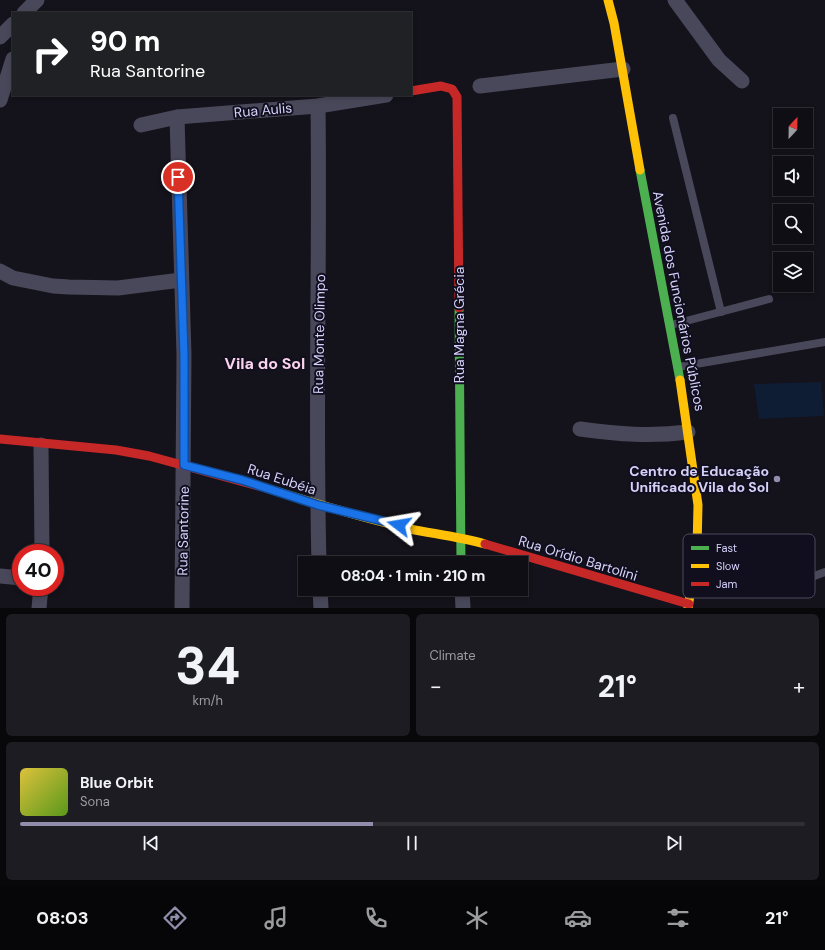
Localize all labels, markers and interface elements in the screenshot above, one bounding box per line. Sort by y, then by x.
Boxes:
text: 90 m [90,23,160,60]
icon: right [24,28,76,80]
text: Rua Santorine [90,59,205,83]
street label: Rua Aulis [233,98,293,122]
north arrow [773,108,813,148]
map controls [773,108,813,292]
button: sound [773,156,813,196]
pin [161,160,195,194]
icon: arrive [167,166,189,188]
street label: Avenida dos Funcionários Públicos [649,189,709,413]
button: search [773,204,813,244]
button: layers [773,252,813,292]
street label: Rua Magna Grécia [450,267,468,383]
street label: Rua Monte Olimpo [309,274,329,394]
district label: Vila do Sol [225,353,305,374]
street label: Rua Eubéia [245,459,319,499]
place label: Centro de Educação Unificado Vila do Sol [629,462,769,496]
marker: Centro de Educação Unificado Vila do Sol [772,474,782,484]
street label: Rua Santorine [173,486,193,576]
position arrow [378,504,420,546]
street label: Rua Orídio Bartolini [516,531,640,585]
legend [683,534,815,598]
text: Fast [716,541,737,555]
speed limit sign: 40 [12,544,64,596]
text: Slow [716,559,740,573]
text: 08:04 · 1 min · 210 m [341,566,485,586]
text: Jam [716,577,737,591]
text: 34 [175,632,240,700]
text: Climate [430,647,476,664]
text: 21° [598,667,637,706]
text: − [430,672,442,701]
text: + [793,672,805,701]
text: km/h [192,692,223,709]
text: Blue Orbit [80,773,154,793]
text: Sona [80,793,110,810]
icon: previous [140,832,162,854]
icon: pause [401,832,423,854]
icon: next [663,832,685,854]
icon: directions [161,904,189,932]
icon: music [262,904,290,932]
icon: phone [362,904,390,932]
icon: climate [463,904,491,932]
icon: car [564,904,592,932]
icon: filters [664,904,692,932]
text: 08:03 [36,906,89,930]
text: 21° [765,906,789,930]

